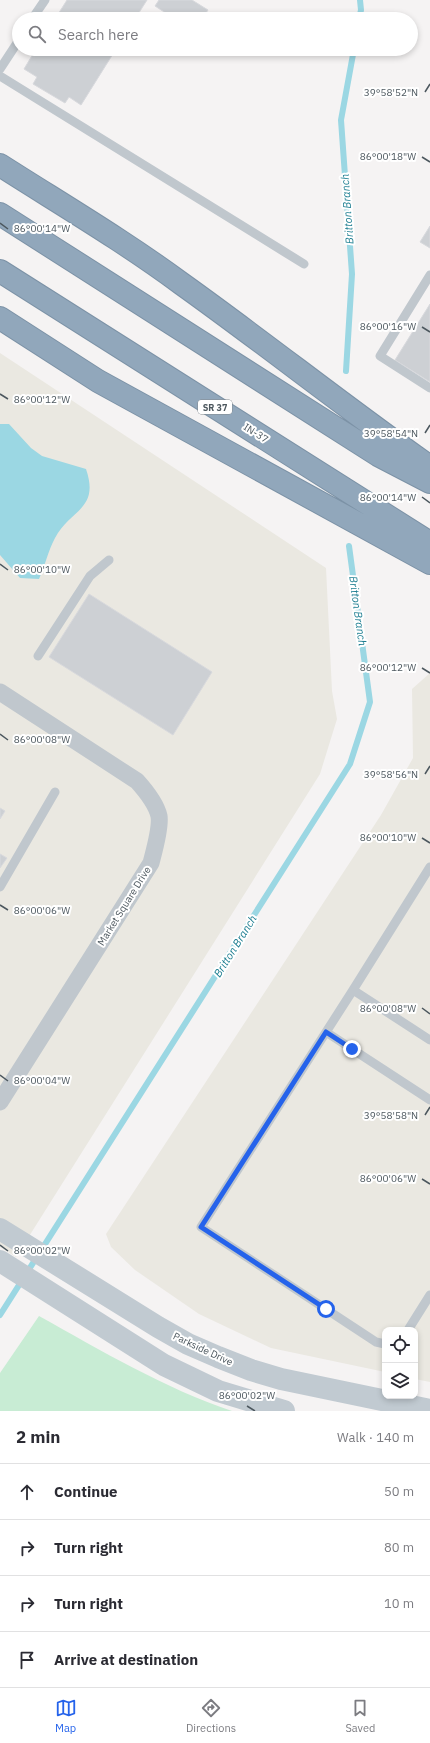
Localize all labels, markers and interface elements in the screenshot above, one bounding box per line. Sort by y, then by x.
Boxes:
search box [12,12,418,56]
icon: search [26,23,48,45]
text: Search here [58,25,138,44]
text: 39°58'52"N [364,86,418,99]
text: 86°00'18"W [360,150,416,163]
water label: Britton Branch [338,173,356,245]
text: 86°00'14"W [14,222,70,235]
text: 86°00'16"W [360,320,416,333]
text: 86°00'12"W [14,393,70,406]
road number: SR 37 [198,400,232,414]
street label: IN-37 [241,420,271,446]
text: 39°58'54"N [364,427,418,440]
text: 86°00'14"W [360,491,416,504]
text: 86°00'10"W [14,563,70,576]
water label: Britton Branch [346,575,370,647]
text: 86°00'12"W [360,661,416,674]
text: 86°00'08"W [14,733,70,746]
text: 39°58'56"N [364,768,418,781]
text: 86°00'10"W [360,831,416,844]
street label: Market Square Drive [94,864,154,948]
text: 86°00'06"W [14,904,70,917]
water label: Britton Branch [210,912,260,980]
text: 86°00'08"W [360,1002,416,1015]
route end [343,1040,361,1058]
text: 86°00'04"W [14,1074,70,1087]
text: 39°58'58"N [364,1109,418,1122]
text: 86°00'06"W [360,1172,416,1185]
text: 86°00'02"W [14,1244,70,1257]
route start [317,1300,335,1318]
map controls [382,1327,418,1399]
button: locate [382,1327,418,1363]
street label: Parkside Drive [171,1330,235,1369]
button: layers [382,1363,418,1399]
text: 86°00'02"W [219,1389,275,1402]
text: 2 min [16,1426,60,1448]
text: Walk · 140 m [337,1429,414,1446]
icon: ahead [16,1481,38,1503]
text: Continue [54,1482,118,1501]
text: 50 m [384,1483,414,1500]
icon: right [16,1537,38,1559]
text: Turn right [54,1538,123,1557]
text: 80 m [384,1539,414,1556]
icon: right [16,1593,38,1615]
text: Turn right [54,1594,123,1613]
text: 10 m [384,1595,414,1612]
icon: arrive [16,1649,38,1671]
text: Arrive at destination [54,1650,198,1669]
tab: Map [55,1697,77,1735]
tab: Directions [186,1697,236,1735]
tab: Saved [345,1697,375,1735]

